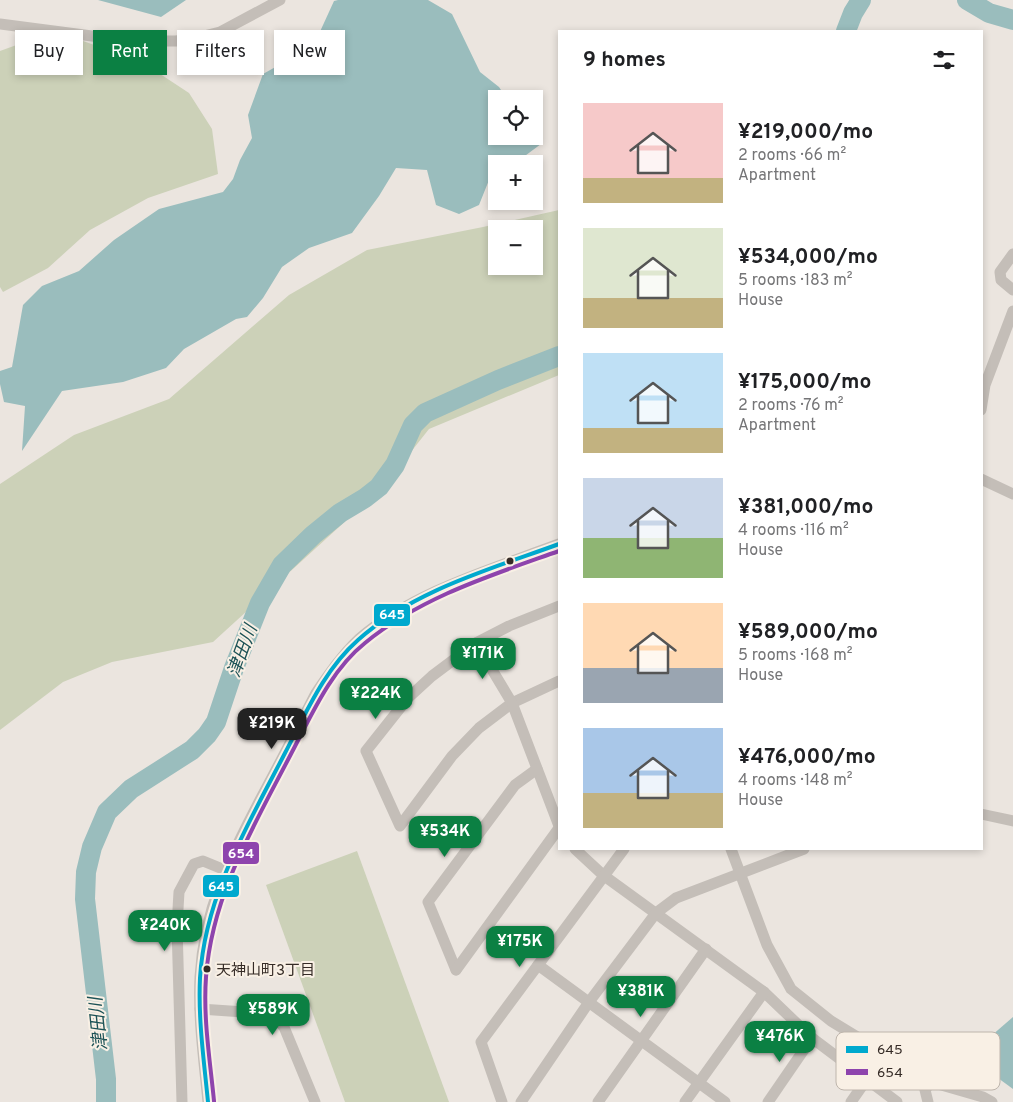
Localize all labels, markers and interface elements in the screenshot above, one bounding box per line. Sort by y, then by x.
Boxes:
chip: Buy [15,30,83,75]
chip: Rent [93,30,167,75]
chip: Filters [177,30,264,75]
chip: New [274,30,345,75]
icon: filters [930,46,958,74]
text: 9 homes [583,47,666,74]
map controls [488,90,543,275]
button: locate [488,90,543,145]
text: ¥219,000/mo [738,119,873,146]
icon: home [623,123,683,183]
text: 2 rooms · 66 m² [738,146,846,166]
button: + [488,155,543,210]
text: Apartment [738,166,816,186]
button: − [488,220,543,275]
text: ¥534,000/mo [738,244,878,271]
icon: home [623,248,683,308]
text: 5 rooms · 183 m² [738,271,853,291]
text: House [738,291,783,311]
text: ¥175,000/mo [738,369,871,396]
icon: home [623,373,683,433]
text: 2 rooms · 76 m² [738,396,844,416]
text: Apartment [738,416,816,436]
text: ¥381,000/mo [738,494,873,521]
icon: home [623,498,683,558]
text: 4 rooms · 116 m² [738,521,849,541]
text: House [738,541,783,561]
unlabelled marker [505,556,515,566]
line badge: 645 [373,603,411,627]
text: 645 [379,607,405,624]
text: ¥589,000/mo [738,619,878,646]
water label: 津田川 [223,620,264,681]
icon: home [623,623,683,683]
pin: ¥171K [448,638,518,680]
text: ¥171K [462,644,504,664]
text: 5 rooms · 168 m² [738,646,853,666]
text: House [738,666,783,686]
pin: ¥224K [341,678,411,720]
text: ¥224K [351,684,401,704]
pin: ¥219K [237,708,307,750]
text: ¥219K [248,714,296,734]
text: ¥476,000/mo [738,744,876,771]
icon: home [623,748,683,808]
text: 4 rooms · 148 m² [738,771,853,791]
text: House [738,791,783,811]
pin: ¥534K [410,816,480,858]
text: ¥534K [420,822,470,842]
line badge: 654 [222,841,260,865]
text: 654 [228,846,254,863]
line badge: 645 [202,874,240,898]
text: 645 [208,879,234,896]
pin: ¥240K [130,910,200,952]
text: ¥240K [139,916,191,936]
pin: ¥175K [485,926,555,968]
text: ¥175K [497,932,543,952]
place label: 天神山町3丁目 [216,962,315,981]
marker: 天神山町3丁目 [202,964,212,974]
pin: ¥381K [606,976,676,1018]
text: ¥381K [617,982,665,1002]
water label: 津田川 [85,994,114,1052]
pin: ¥589K [238,994,308,1036]
text: ¥589K [248,1000,298,1020]
pin: ¥476K [745,1020,815,1063]
text: ¥476K [756,1027,804,1047]
legend [836,1032,1000,1090]
text: 645 [877,1042,903,1059]
text: 654 [877,1065,903,1082]

